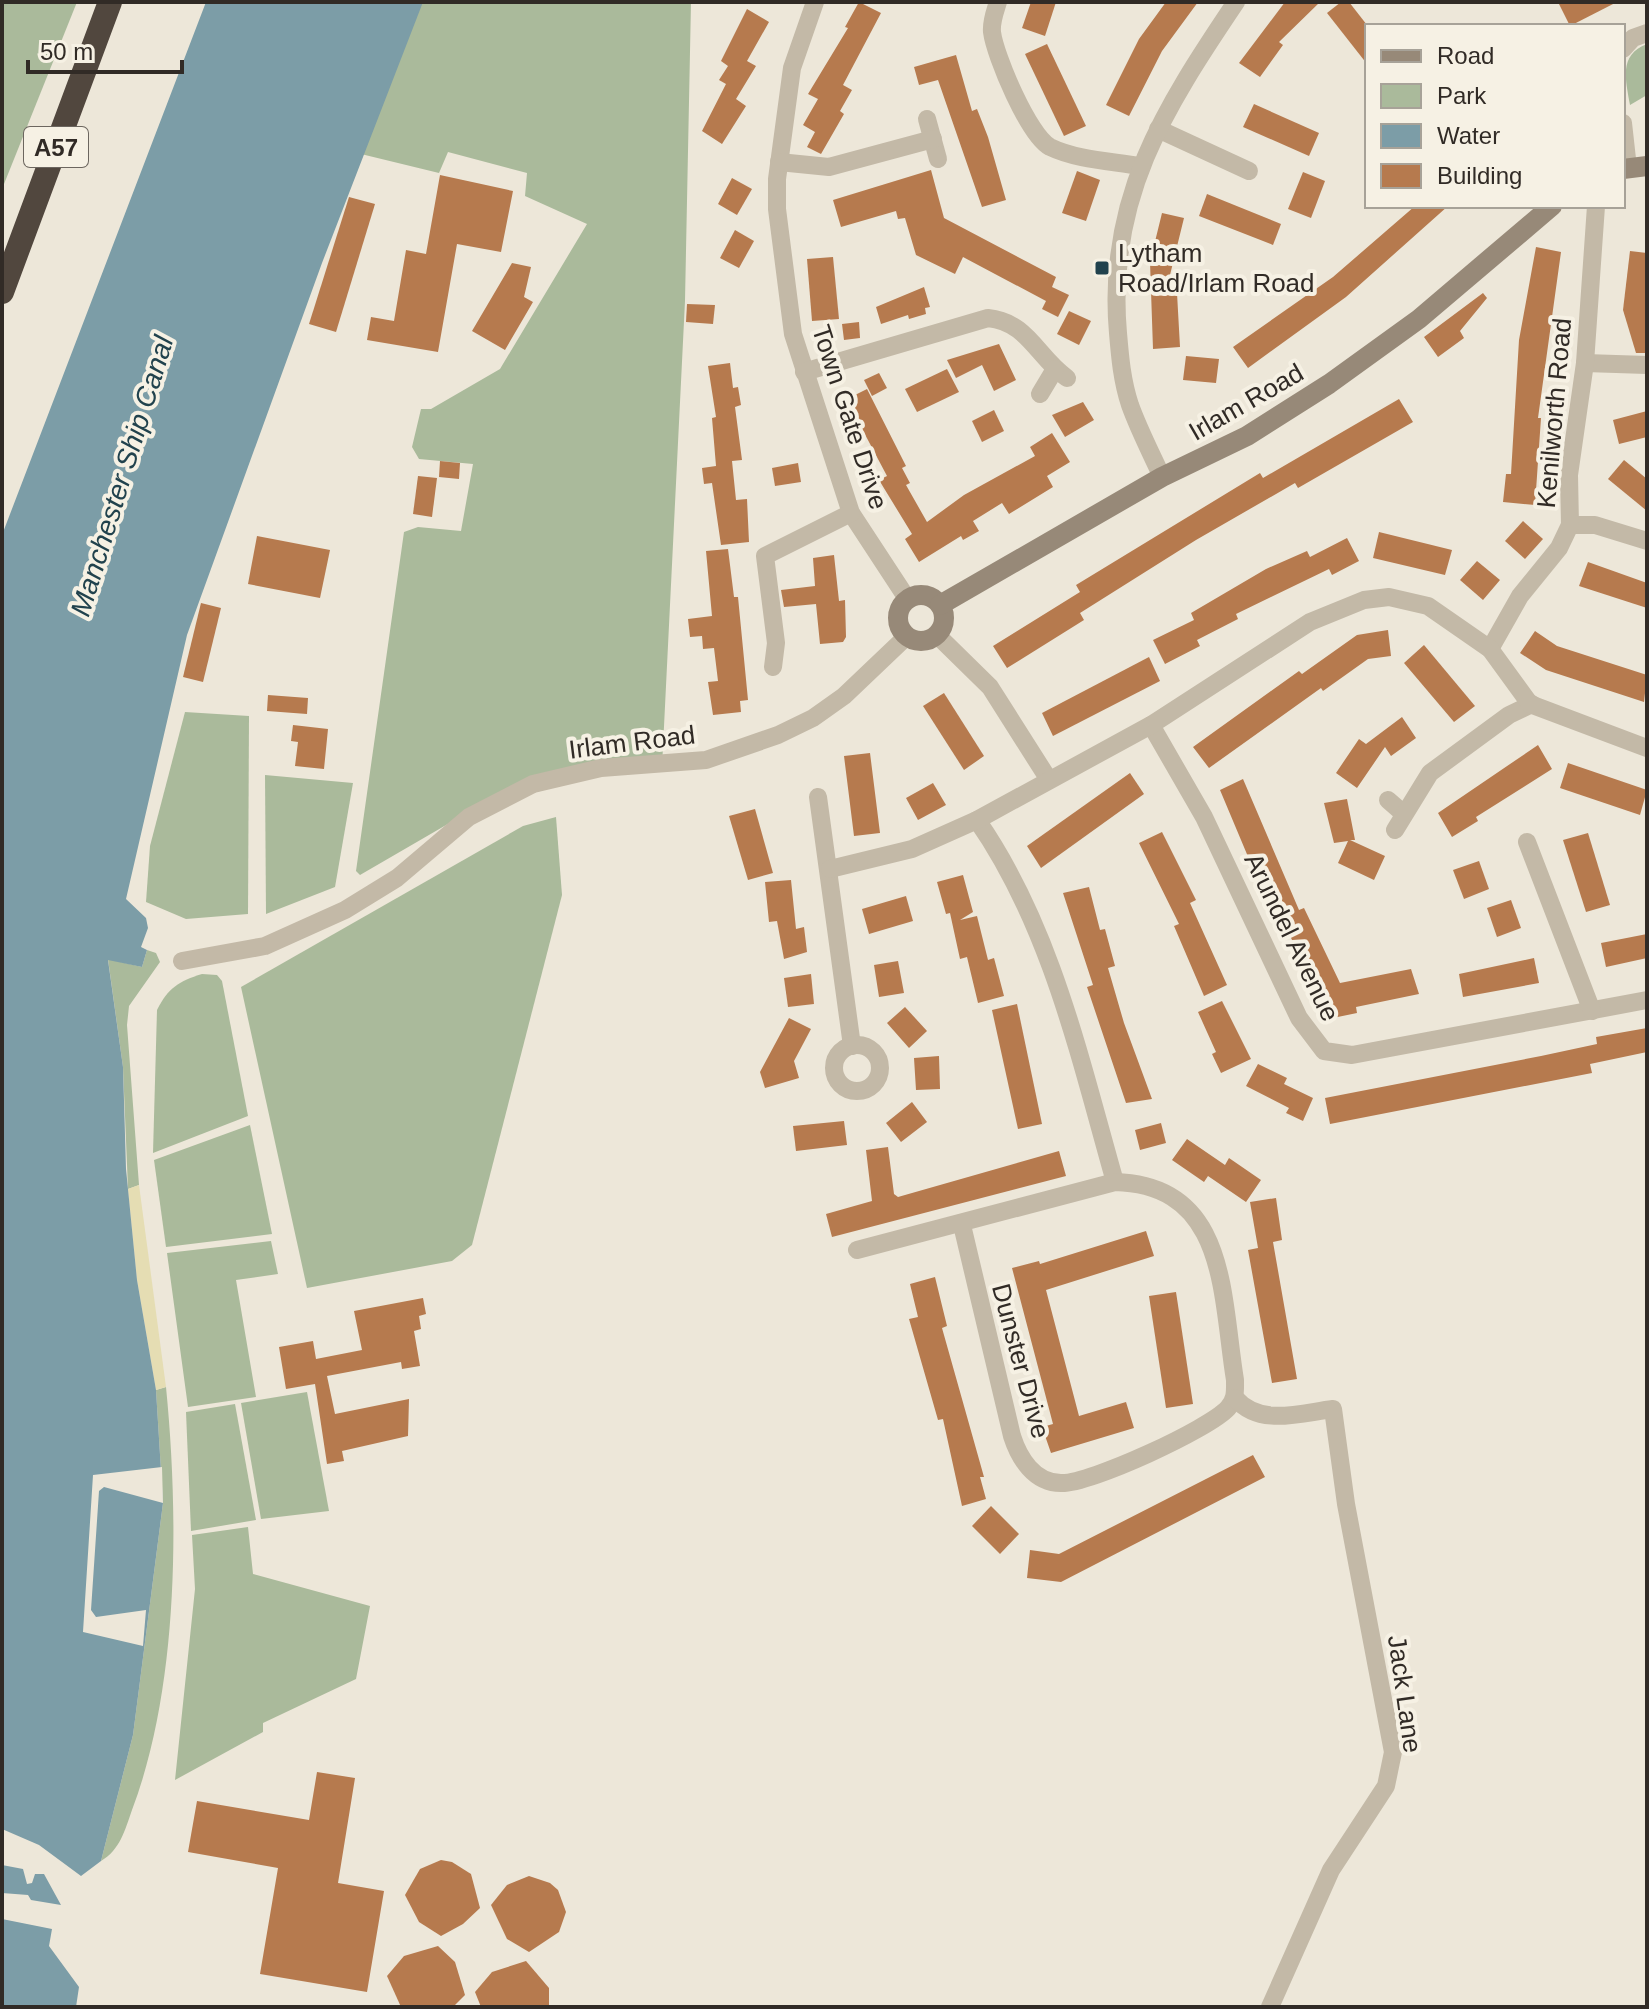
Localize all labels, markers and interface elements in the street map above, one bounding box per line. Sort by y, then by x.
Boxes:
scale bar [28,24,182,74]
legend [1365,24,1625,208]
text: 50 m [40,38,93,65]
text: Road [1437,42,1494,69]
text: Park [1437,82,1487,109]
text: Water [1437,122,1500,149]
road number: A57 [24,127,88,167]
text: Building [1437,162,1522,189]
place label: Lytham Road/Irlam Road [1118,238,1315,298]
marker: Lytham Road/Irlam Road [1093,259,1111,277]
street label: Kenilworth Road [1531,317,1577,509]
street label: Town Gate Drive [806,321,894,513]
water label: Manchester Ship Canal [65,332,180,620]
street label: Irlam Road [1183,357,1309,447]
street label: Irlam Road [567,719,697,765]
street label: Arundel Avenue [1238,848,1346,1026]
street label: Dunster Drive [986,1280,1056,1442]
street label: Jack Lane [1382,1633,1428,1755]

